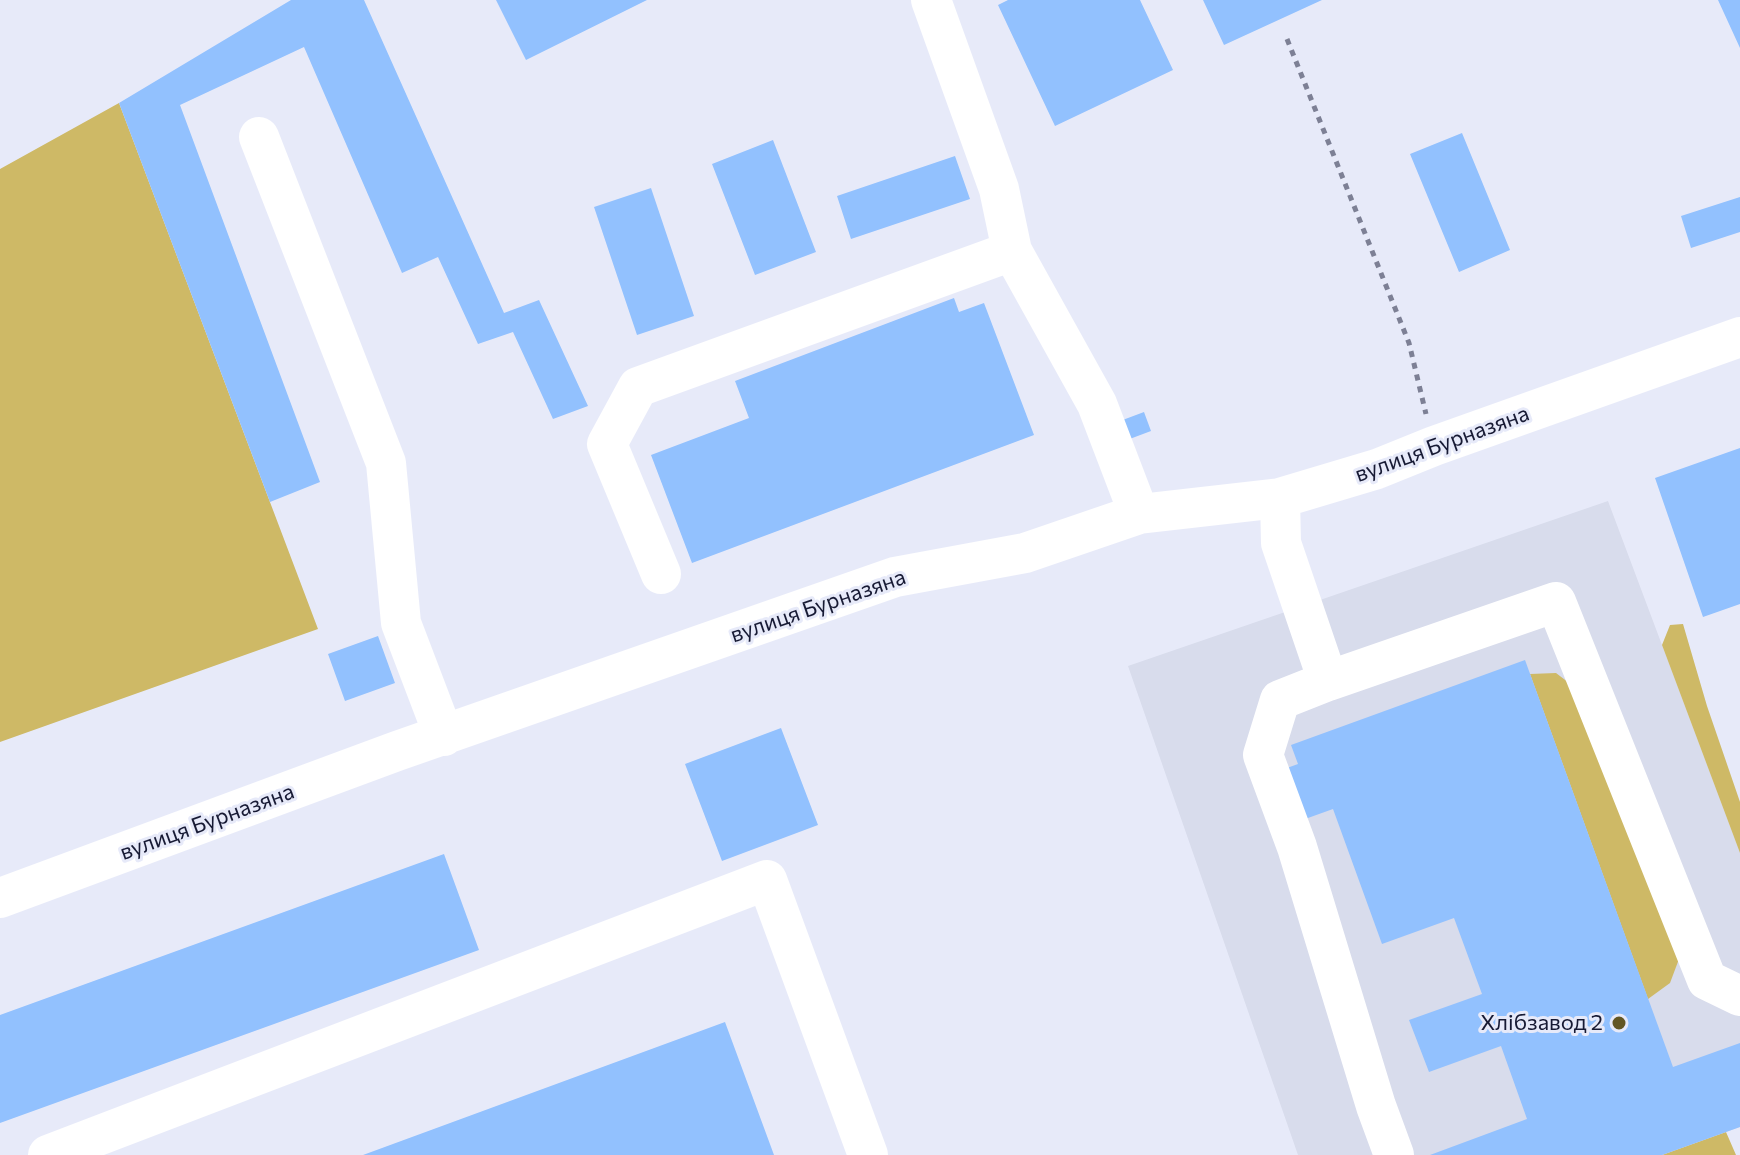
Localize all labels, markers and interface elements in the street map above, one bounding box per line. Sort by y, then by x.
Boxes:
street label: вулиця Бурназяна [1351,400,1533,488]
street label: вулиця Бурназяна [727,564,909,648]
street label: вулиця Бурназяна [116,778,298,866]
place label: Хлібзавод 2 [1480,1010,1603,1036]
marker: Хлібзавод 2 [1610,1014,1628,1032]

